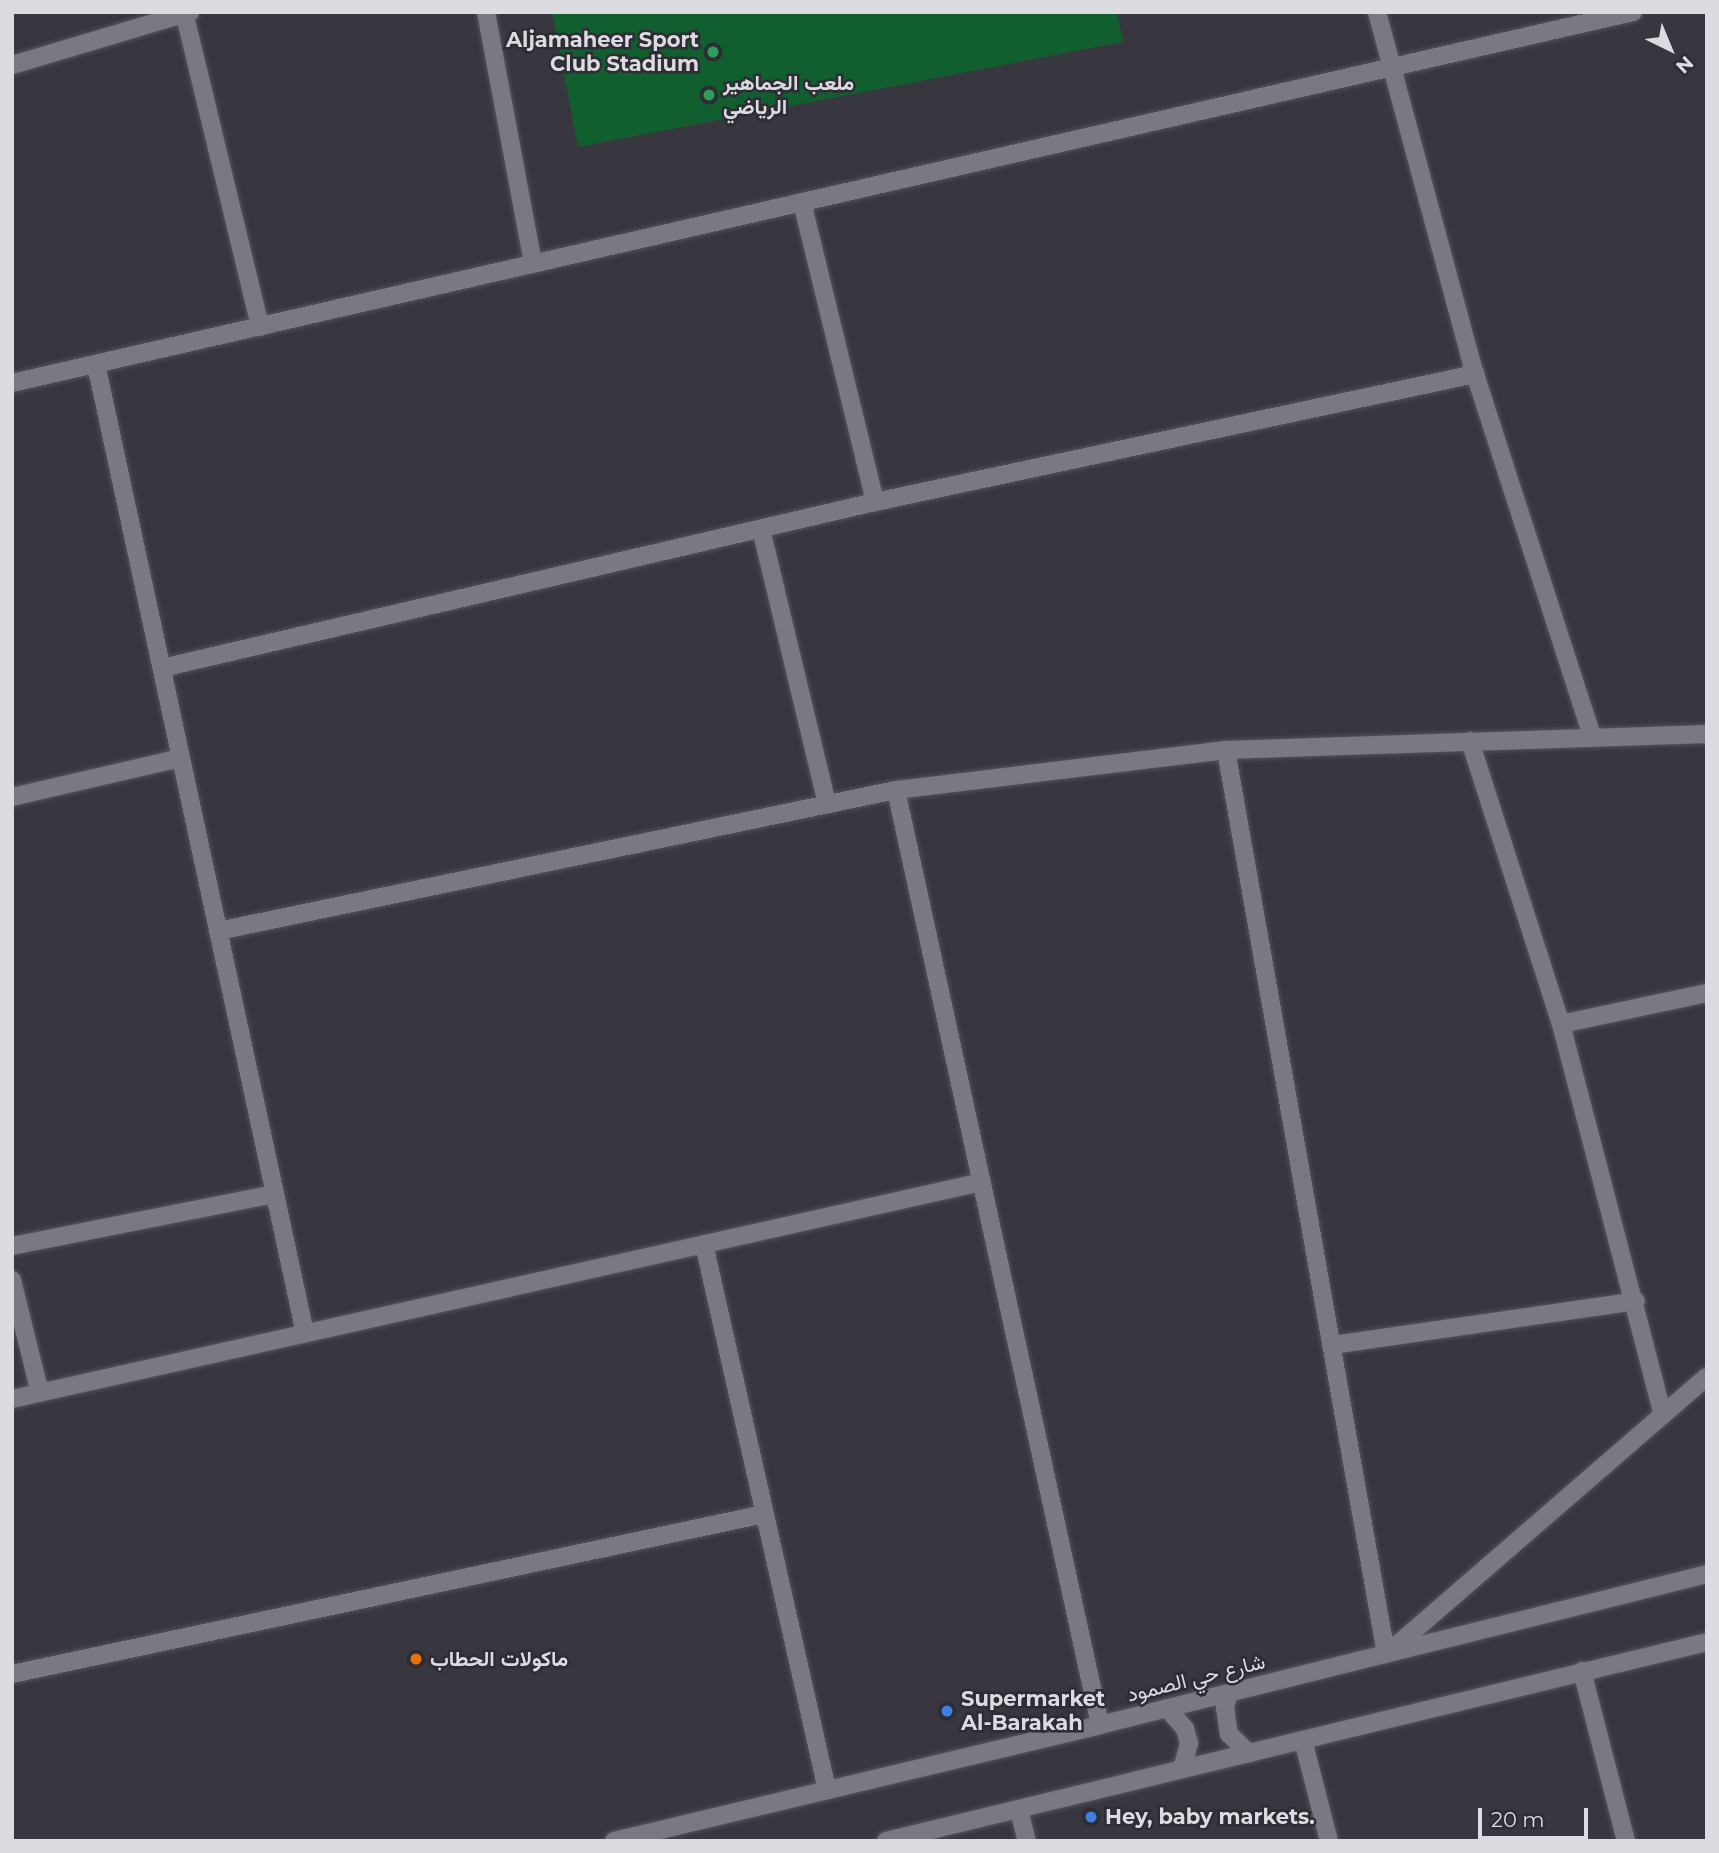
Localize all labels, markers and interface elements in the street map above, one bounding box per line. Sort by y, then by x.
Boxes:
north arrow [1635,14,1705,84]
place label: Aljamaheer Sport Club Stadium [506,27,699,77]
marker: Aljamaheer Sport Club Stadium [705,44,721,60]
text: N [1671,51,1698,78]
place label: ملعب الجماهير الرياضي [723,70,854,120]
marker: ملعب الجماهير الرياضي [701,87,717,103]
place label: ماكولات الحطاب [430,1646,568,1672]
street label: شارع حي الصمود [1124,1649,1268,1707]
marker: ماكولات الحطاب [408,1651,424,1667]
place label: Supermarket Al-Barakah [961,1686,1105,1736]
marker: Supermarket Al-Barakah [939,1703,955,1719]
scale bar [1481,1794,1591,1838]
place label: Hey, baby markets. [1105,1804,1315,1830]
text: 20 m [1491,1807,1545,1832]
marker: Hey, baby markets. [1083,1809,1099,1825]

